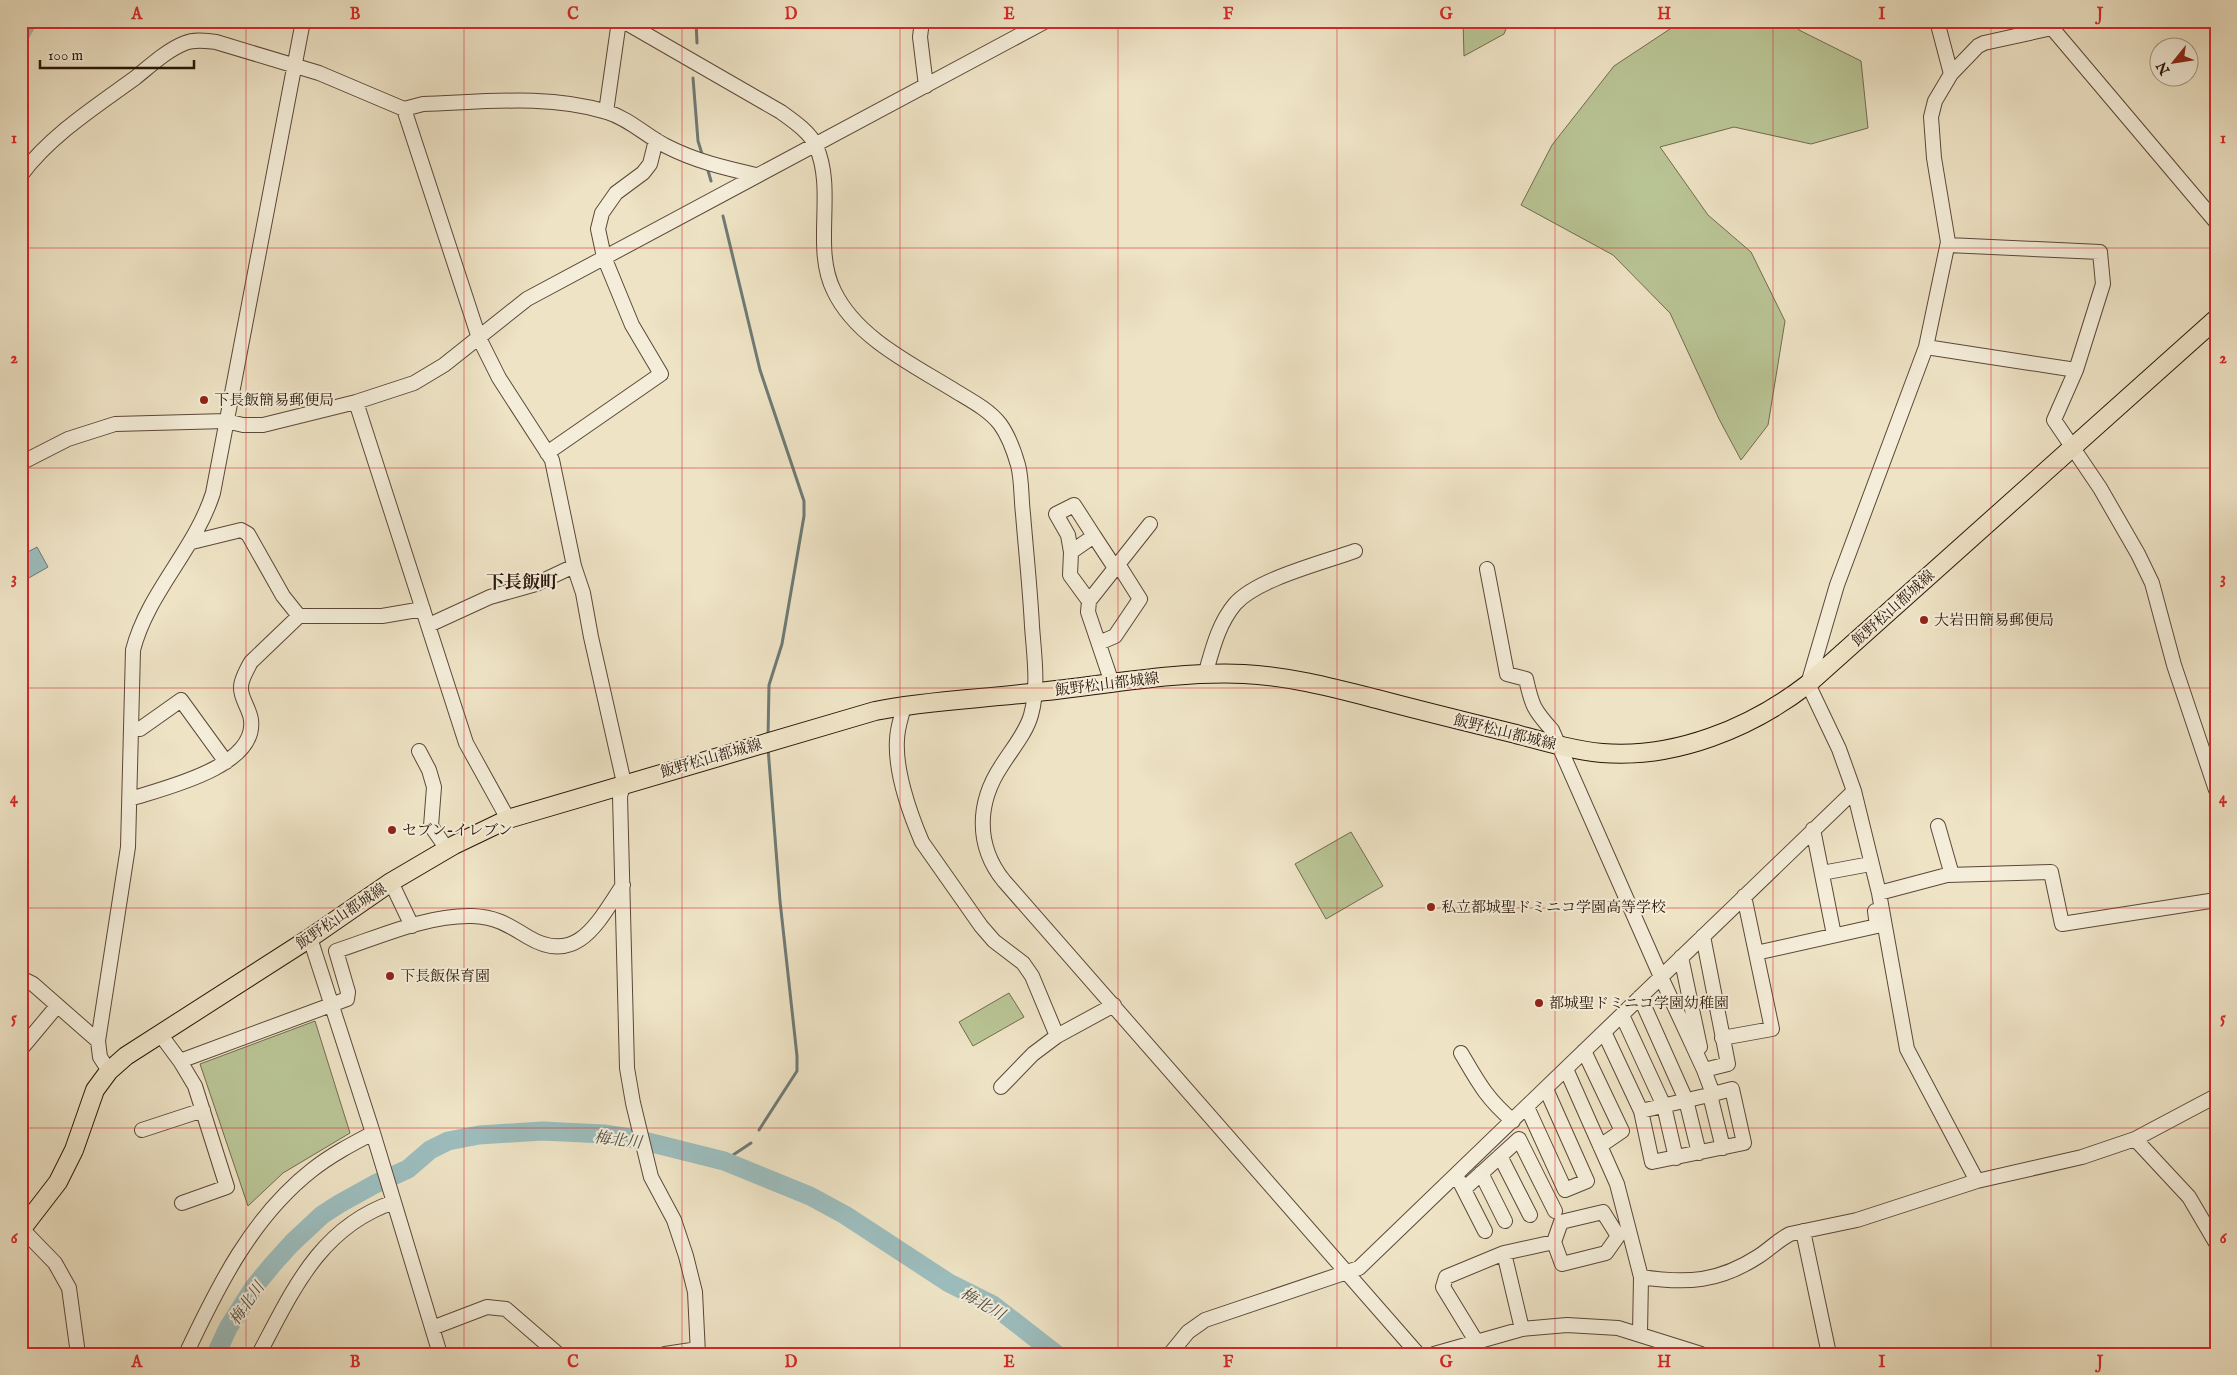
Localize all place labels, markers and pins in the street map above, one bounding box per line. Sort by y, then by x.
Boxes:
place label: 下長飯簡易郵便局 [214,391,334,410]
marker: 下長飯簡易郵便局 [198,394,210,406]
place label: 大岩田簡易郵便局 [1934,611,2054,630]
marker: 大岩田簡易郵便局 [1918,614,1930,626]
place label: セブン-イレブン [402,821,513,840]
marker: セブン-イレブン [386,824,398,836]
place label: 私立都城聖ドミニコ学園高等学校 [1441,898,1666,917]
marker: 私立都城聖ドミニコ学園高等学校 [1425,901,1437,913]
place label: 下長飯保育園 [400,967,490,986]
marker: 下長飯保育園 [384,970,396,982]
place label: 都城聖ドミニコ学園幼稚園 [1549,994,1729,1013]
marker: 都城聖ドミニコ学園幼稚園 [1533,997,1545,1009]

